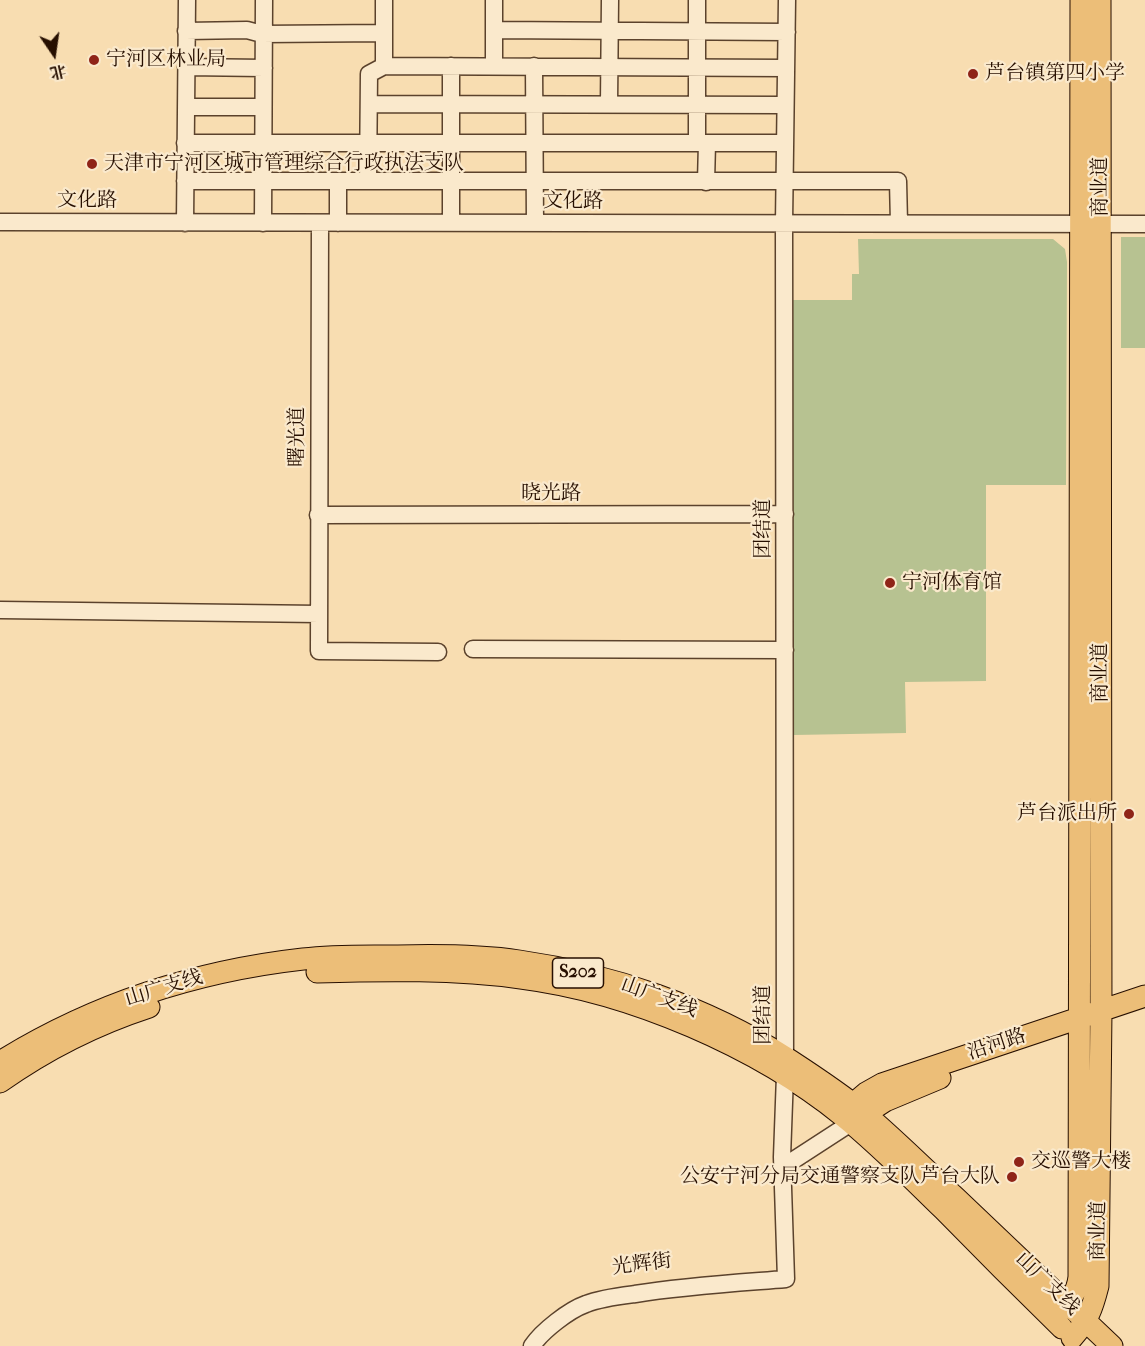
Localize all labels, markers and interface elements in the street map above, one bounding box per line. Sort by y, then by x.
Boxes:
north arrow [24,24,84,84]
place label: 宁河区林业局 [106,48,226,72]
marker: 宁河区林业局 [87,53,101,67]
text: 北 [48,61,68,83]
place label: 芦台镇第四小学 [985,62,1125,86]
marker: 芦台镇第四小学 [966,67,980,81]
place label: 天津市宁河区城市管理综合行政执法支队 [104,152,464,176]
marker: 天津市宁河区城市管理综合行政执法支队 [85,157,99,171]
street label: 商业道 [1089,157,1113,217]
street label: 文化路 [57,189,117,213]
street label: 文化路 [543,190,603,214]
street label: 曙光道 [286,407,310,467]
street label: 晓光路 [521,482,581,506]
street label: 团结道 [752,499,776,559]
place label: 宁河体育馆 [902,571,1002,595]
marker: 宁河体育馆 [883,576,897,590]
street label: 商业道 [1089,643,1113,703]
place label: 芦台派出所 [1017,802,1117,826]
marker: 芦台派出所 [1122,807,1136,821]
road number: S202 [552,958,604,988]
street label: 山广支线 [122,966,206,1012]
street label: 山广支线 [617,973,701,1023]
street label: 团结道 [752,985,776,1045]
street label: 沿河路 [965,1024,1029,1066]
place label: 交巡警大楼 [1031,1150,1131,1174]
marker: 交巡警大楼 [1012,1155,1026,1169]
place label: 公安宁河分局交通警察支队芦台大队 [680,1165,1000,1189]
marker: 公安宁河分局交通警察支队芦台大队 [1005,1170,1019,1184]
street label: 商业道 [1086,1201,1112,1261]
street label: 山广支线 [1010,1248,1084,1320]
street label: 光辉街 [611,1249,673,1281]

